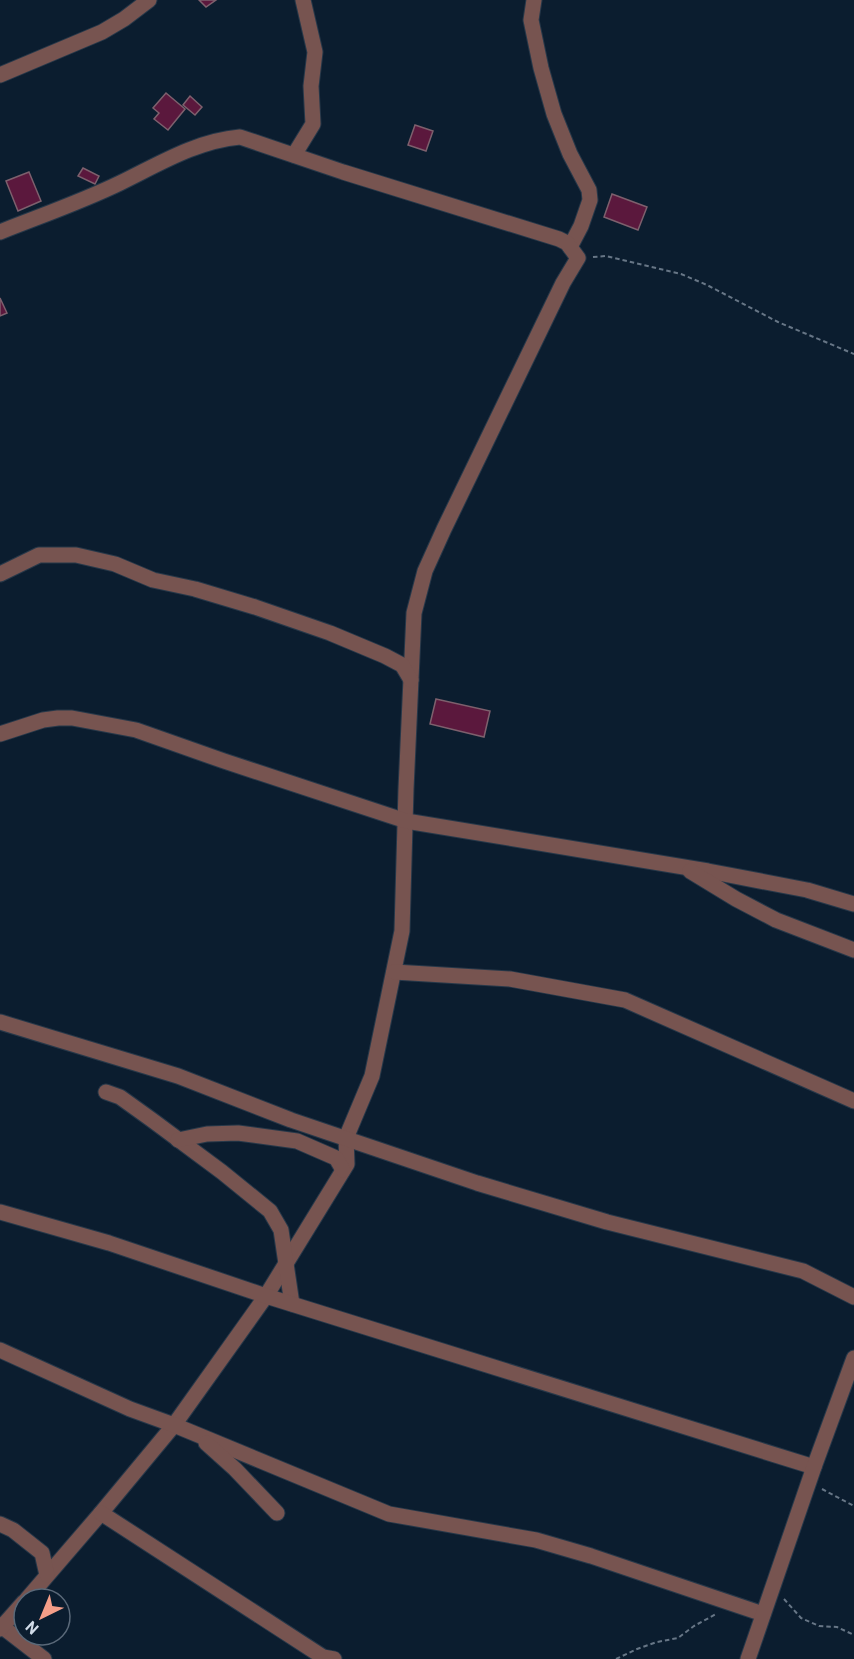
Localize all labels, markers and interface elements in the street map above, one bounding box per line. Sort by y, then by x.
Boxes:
north arrow [12,1587,72,1647]
text: N [21,1618,42,1639]

